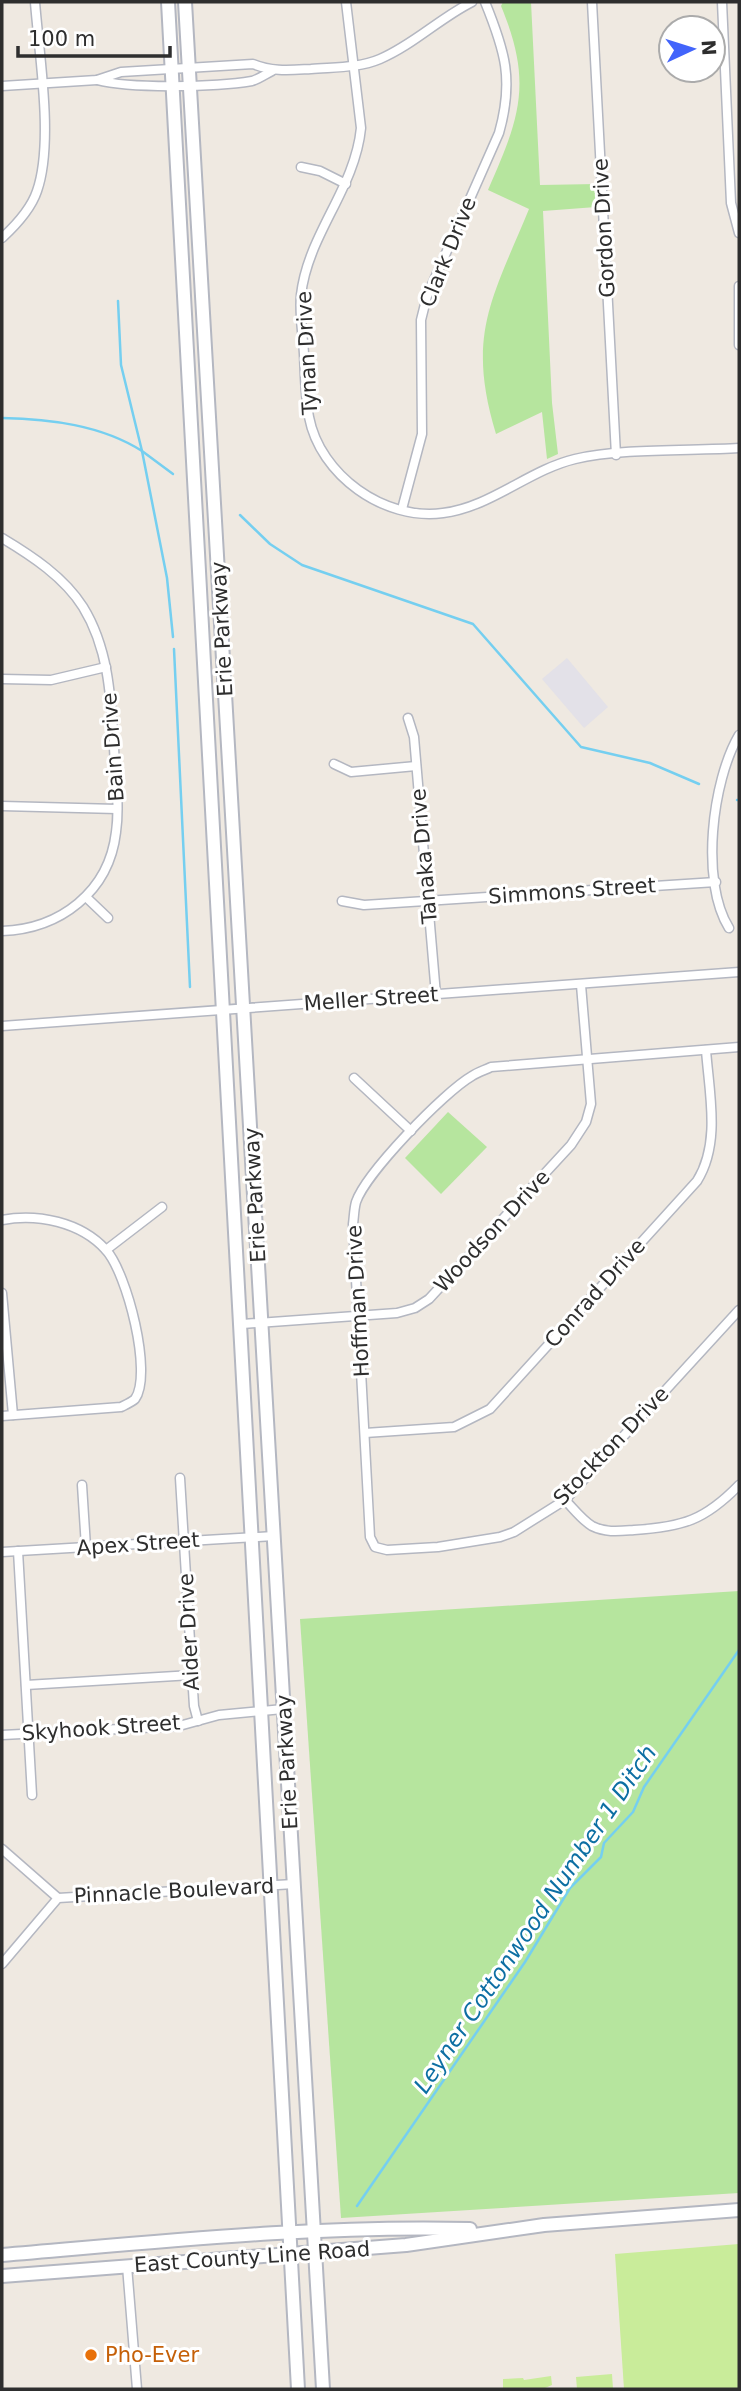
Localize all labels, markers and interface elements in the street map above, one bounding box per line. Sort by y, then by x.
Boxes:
scale bar [18,14,170,58]
north arrow [657,14,727,84]
text: 100 m [28,27,95,51]
text: N [697,39,720,57]
street label: Gordon Drive [588,158,620,298]
street label: Clark Drive [415,193,481,311]
street label: Tynan Drive [292,290,322,417]
street label: Erie Parkway [206,561,238,697]
street label: Bain Drive [97,692,129,802]
street label: Tanaka Drive [406,787,442,926]
street label: Simmons Street [488,873,656,909]
street label: Meller Street [303,982,439,1016]
street label: Erie Parkway [239,1127,271,1263]
street label: Woodson Drive [429,1165,555,1297]
street label: Hoffman Drive [342,1224,374,1378]
street label: Conrad Drive [540,1234,650,1352]
street label: Stockton Drive [548,1382,674,1510]
street label: Apex Street [76,1528,200,1560]
street label: Aider Drive [174,1573,204,1691]
street label: Erie Parkway [271,1694,303,1830]
street label: Skyhook Street [21,1710,181,1746]
water label: Leyner Cottonwood Number 1 Ditch [409,1740,661,2098]
street label: Pinnacle Boulevard [73,1874,275,1908]
street label: East County Line Road [133,2237,371,2277]
place label: Pho-Ever [105,2343,199,2367]
marker: Pho-Ever [83,2347,99,2363]

